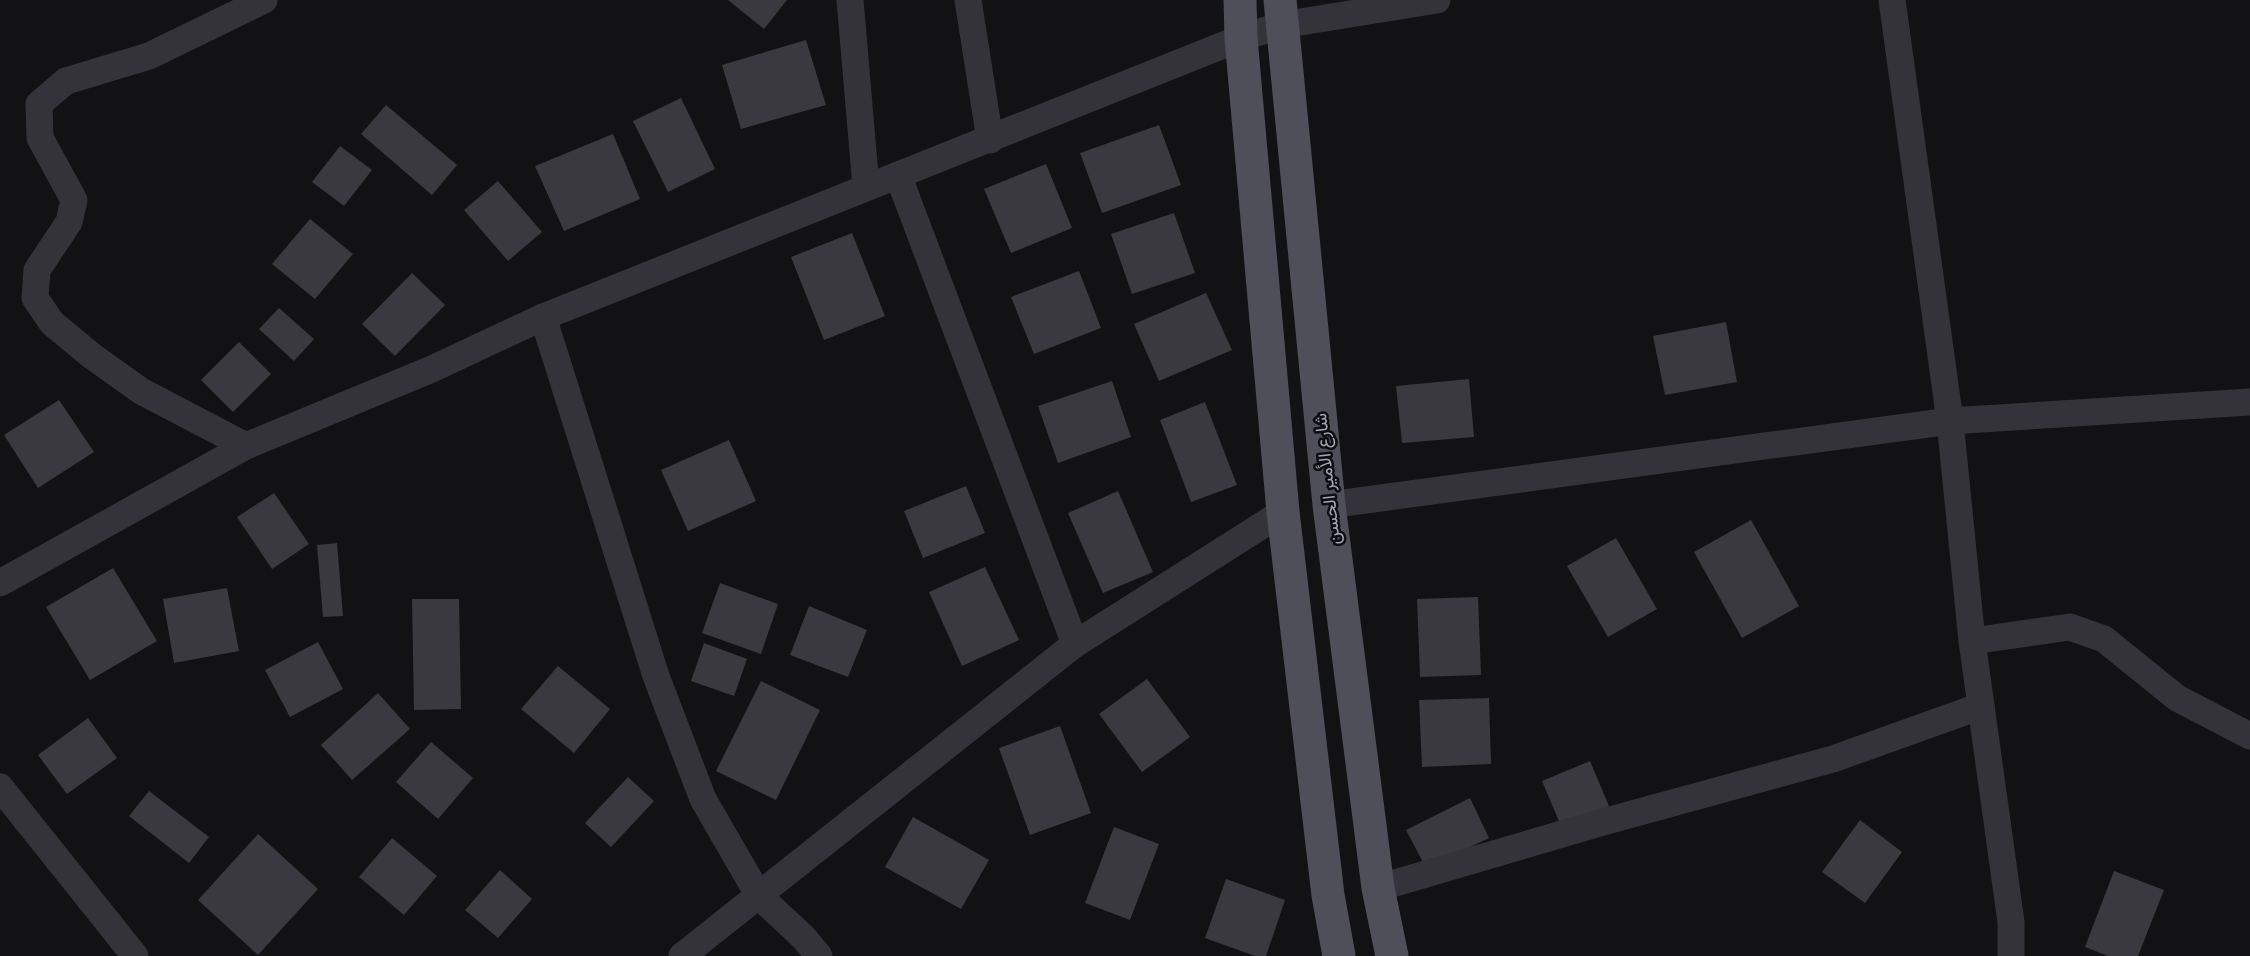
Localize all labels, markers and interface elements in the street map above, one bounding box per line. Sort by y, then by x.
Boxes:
street label: شارع الأمير الحسن [1307,412,1346,546]

